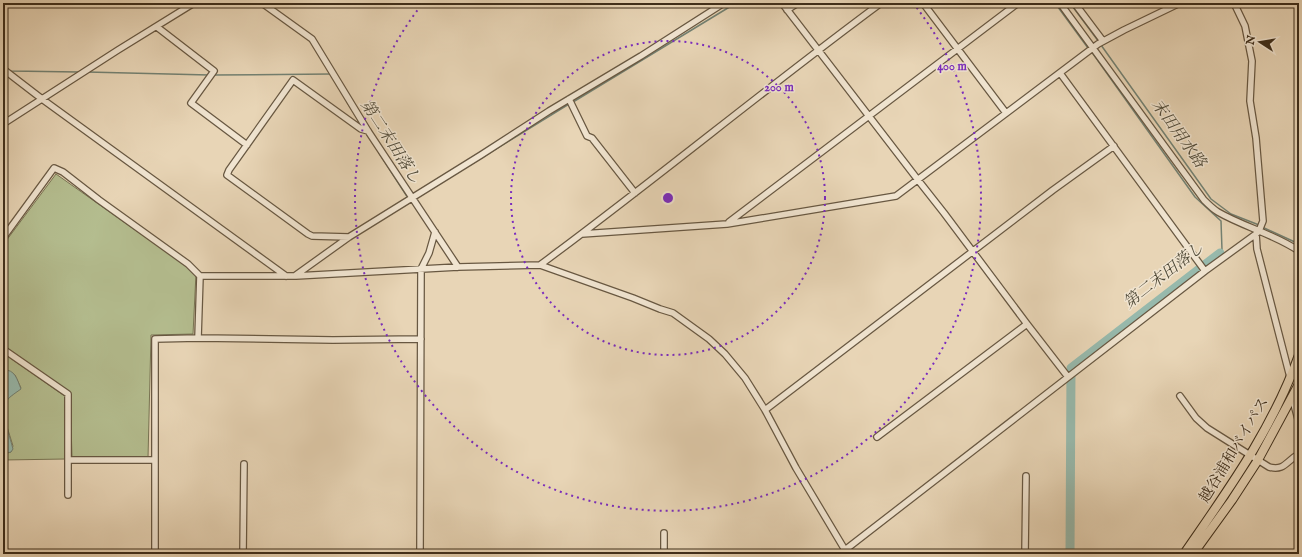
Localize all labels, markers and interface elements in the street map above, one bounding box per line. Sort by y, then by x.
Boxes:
north arrow [1240,22,1280,62]
text: N [1243,34,1259,47]
text: 400 m [937,59,968,74]
text: 200 m [764,80,794,95]
water label: 第二末田落し [355,96,425,188]
water label: 末田用水路 [1146,96,1210,173]
centre of rings [661,191,675,205]
water label: 第二末田落し [1120,239,1208,313]
street label: 越谷浦和バイパス [1195,394,1273,506]

